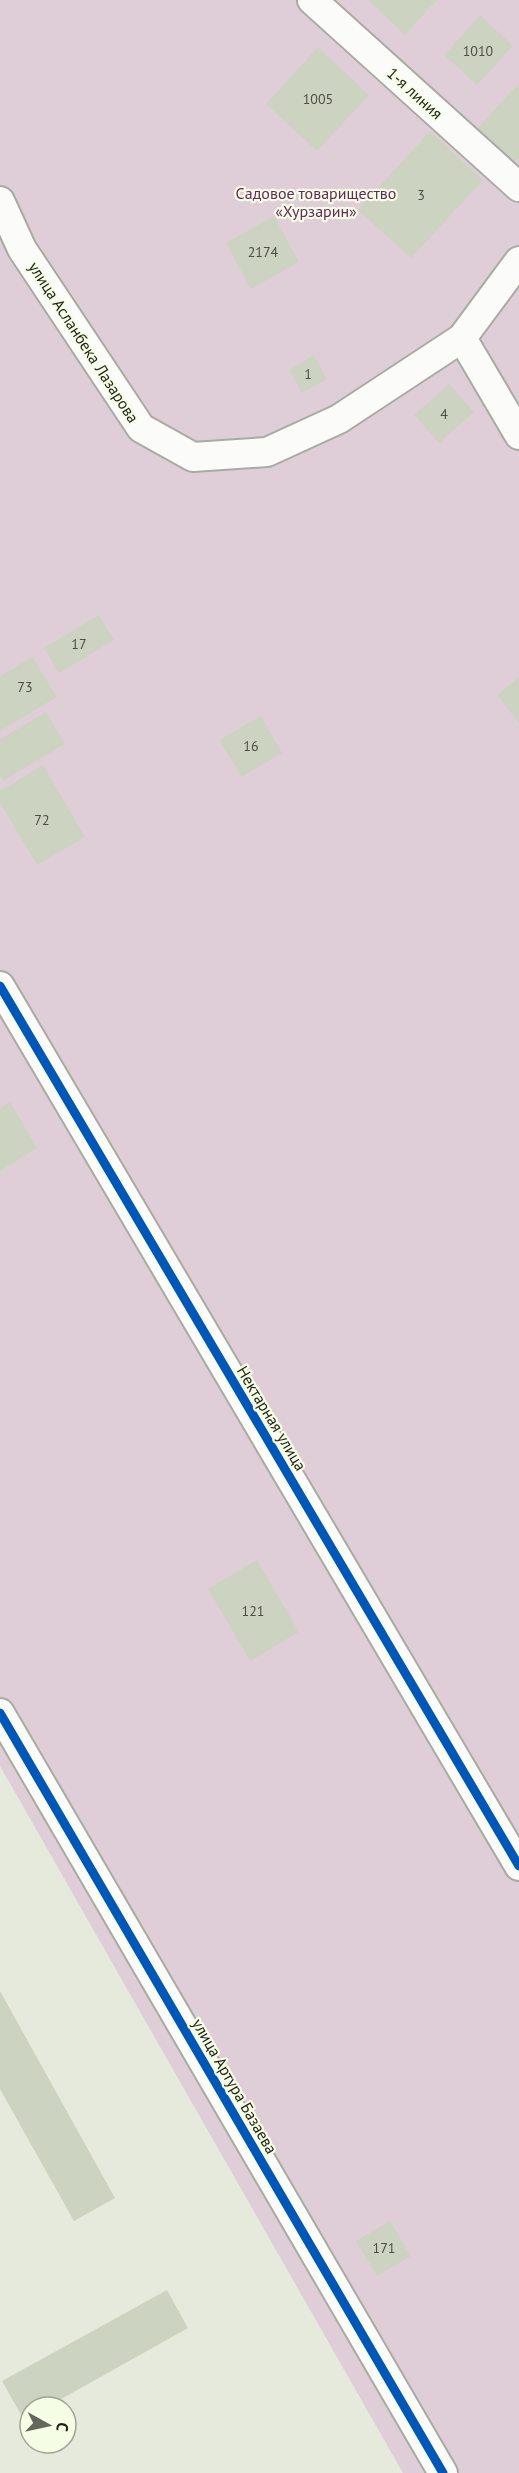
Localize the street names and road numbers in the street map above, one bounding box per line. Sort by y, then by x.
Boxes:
street label: 1-я линия [383,63,447,123]
street label: улица Асланбека Лазарова [24,258,144,426]
street label: Нектарная улица [233,1362,311,1474]
street label: улица Артура Базаева [188,2015,282,2157]

